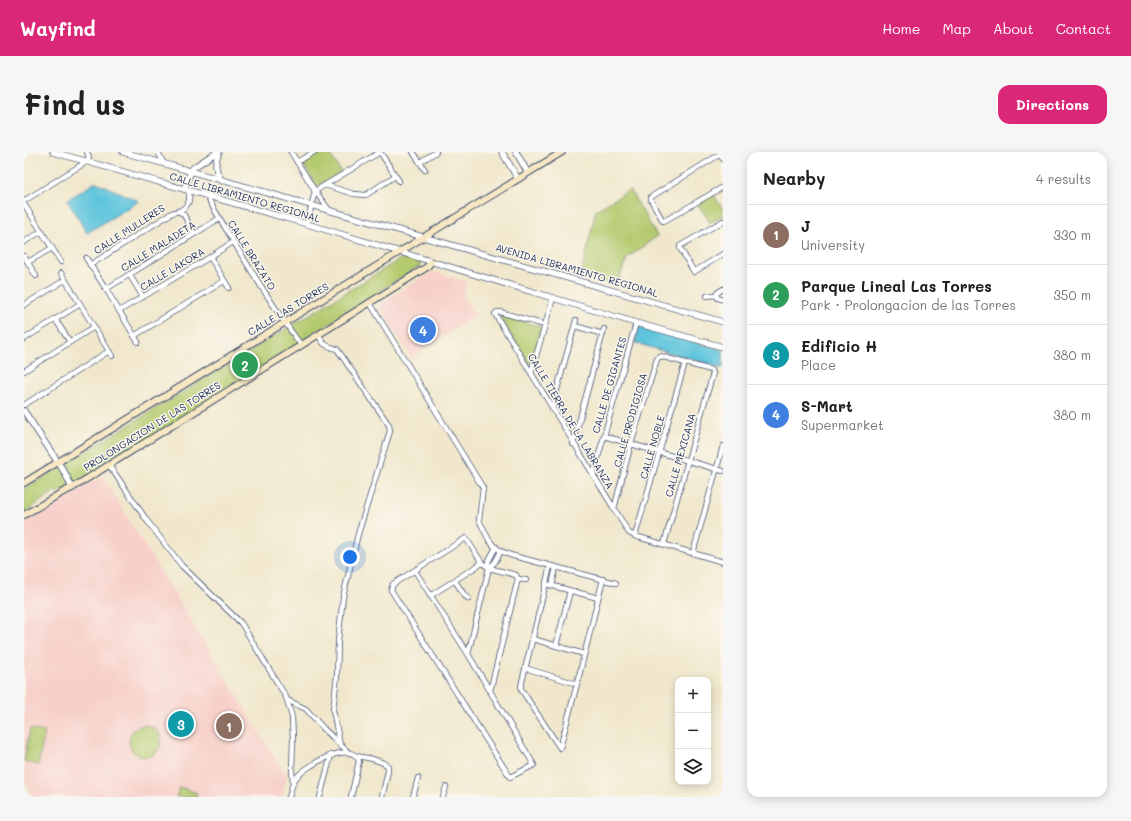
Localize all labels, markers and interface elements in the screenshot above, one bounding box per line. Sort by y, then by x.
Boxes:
text: Wayfind [20,16,96,41]
text: Home [882,19,920,38]
text: Map [942,19,971,38]
text: About [993,19,1034,38]
text: Contact [1056,19,1111,38]
button: Directions [998,85,1107,124]
text: Find us [24,86,125,122]
text: Nearby [763,167,825,189]
street label: CALLE LIBRAMIENTO REGIONAL [168,169,323,225]
text: 4 results [1036,170,1091,187]
street label: CALLE MULLERES [91,201,168,257]
text: J [801,216,811,236]
street label: CALLE MALADETA [118,217,198,275]
street label: CALLE BRAZATO [225,217,279,293]
text: 1 [773,226,779,243]
text: 330 m [1053,226,1091,243]
text: University [801,236,865,253]
street label: AVENIDA LIBRAMIENTO REGIONAL [494,240,661,300]
street label: CALLE LAKORA [137,244,207,294]
text: Parque Lineal Las Torres [801,276,992,296]
street label: CALLE LAS TORRES [245,279,331,339]
text: 2 [772,286,780,303]
text: 350 m [1053,286,1091,303]
text: Park · Prolongacion de las Torres [801,296,1016,313]
pin: 4 [410,315,436,345]
street label: CALLE DE GIGANTES [589,335,630,435]
text: Edificio H [801,336,877,356]
text: 3 [772,346,780,363]
text: 380 m [1053,346,1091,363]
pin: 2 [232,350,258,380]
street label: CALLE TIERRA DE LA LABRANZA [525,351,617,492]
text: Place [801,356,836,373]
street label: CALLE PRODIGIOSA [610,371,650,469]
street label: PROLONGACION DE LAS TORRES [81,378,224,474]
text: S-Mart [801,396,853,416]
text: 4 [772,406,780,423]
text: 380 m [1053,406,1091,423]
street label: CALLE MEXICANA [661,411,699,499]
street label: CALLE NOBLE [636,413,668,481]
text: Supermarket [801,416,884,433]
your location [340,547,360,567]
map controls [675,677,711,785]
button: + [675,677,711,713]
pin: 3 [168,709,194,739]
pin: 1 [216,711,242,741]
button: − [675,713,711,749]
button: layers [675,749,711,785]

